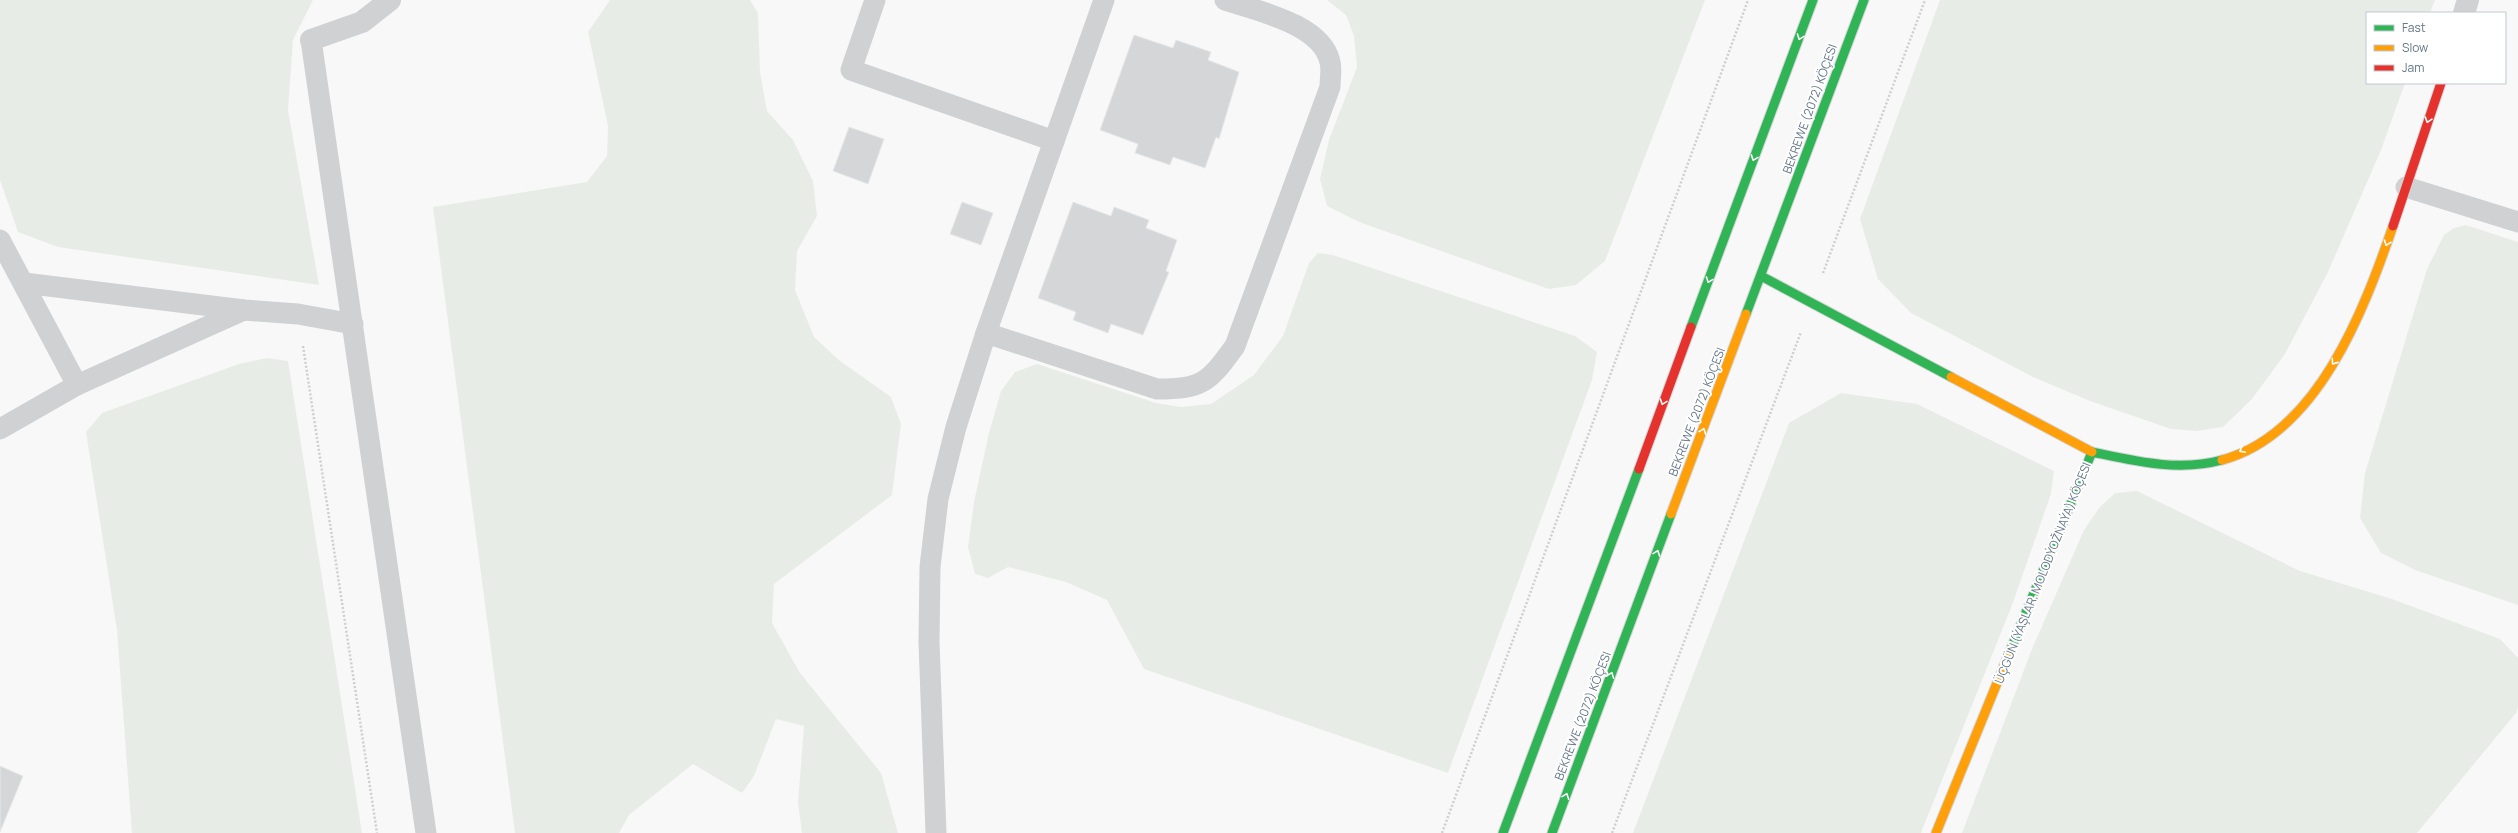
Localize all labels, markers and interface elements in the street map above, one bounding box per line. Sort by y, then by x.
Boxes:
legend [2366,12,2506,84]
text: Fast [2402,19,2426,36]
one-way arrow [1796,33,1804,40]
text: Slow [2402,39,2428,56]
street label: BEKREWE (2072) KÖÇESI [1778,42,1841,176]
text: Jam [2402,59,2424,76]
one-way arrow [2425,116,2433,123]
one-way arrow [1751,155,1759,162]
one-way arrow [2383,240,2391,247]
one-way arrow [1705,277,1713,284]
street label: BEKREWE (2072) KÖÇESI [1664,345,1729,479]
one-way arrow [2332,357,2339,364]
one-way arrow [1660,398,1668,405]
one-way arrow [1698,428,1706,435]
one-way arrow [2239,446,2247,453]
street label: ÜÇGÜN (ÝAŞLAR, MOLODÝOŽNAÝA) KÖÇESI [1990,460,2095,686]
one-way arrow [1652,550,1660,557]
street label: BEKREWE (2072) KÖÇESI [1550,649,1615,783]
one-way arrow [1607,671,1615,678]
one-way arrow [1561,793,1569,800]

